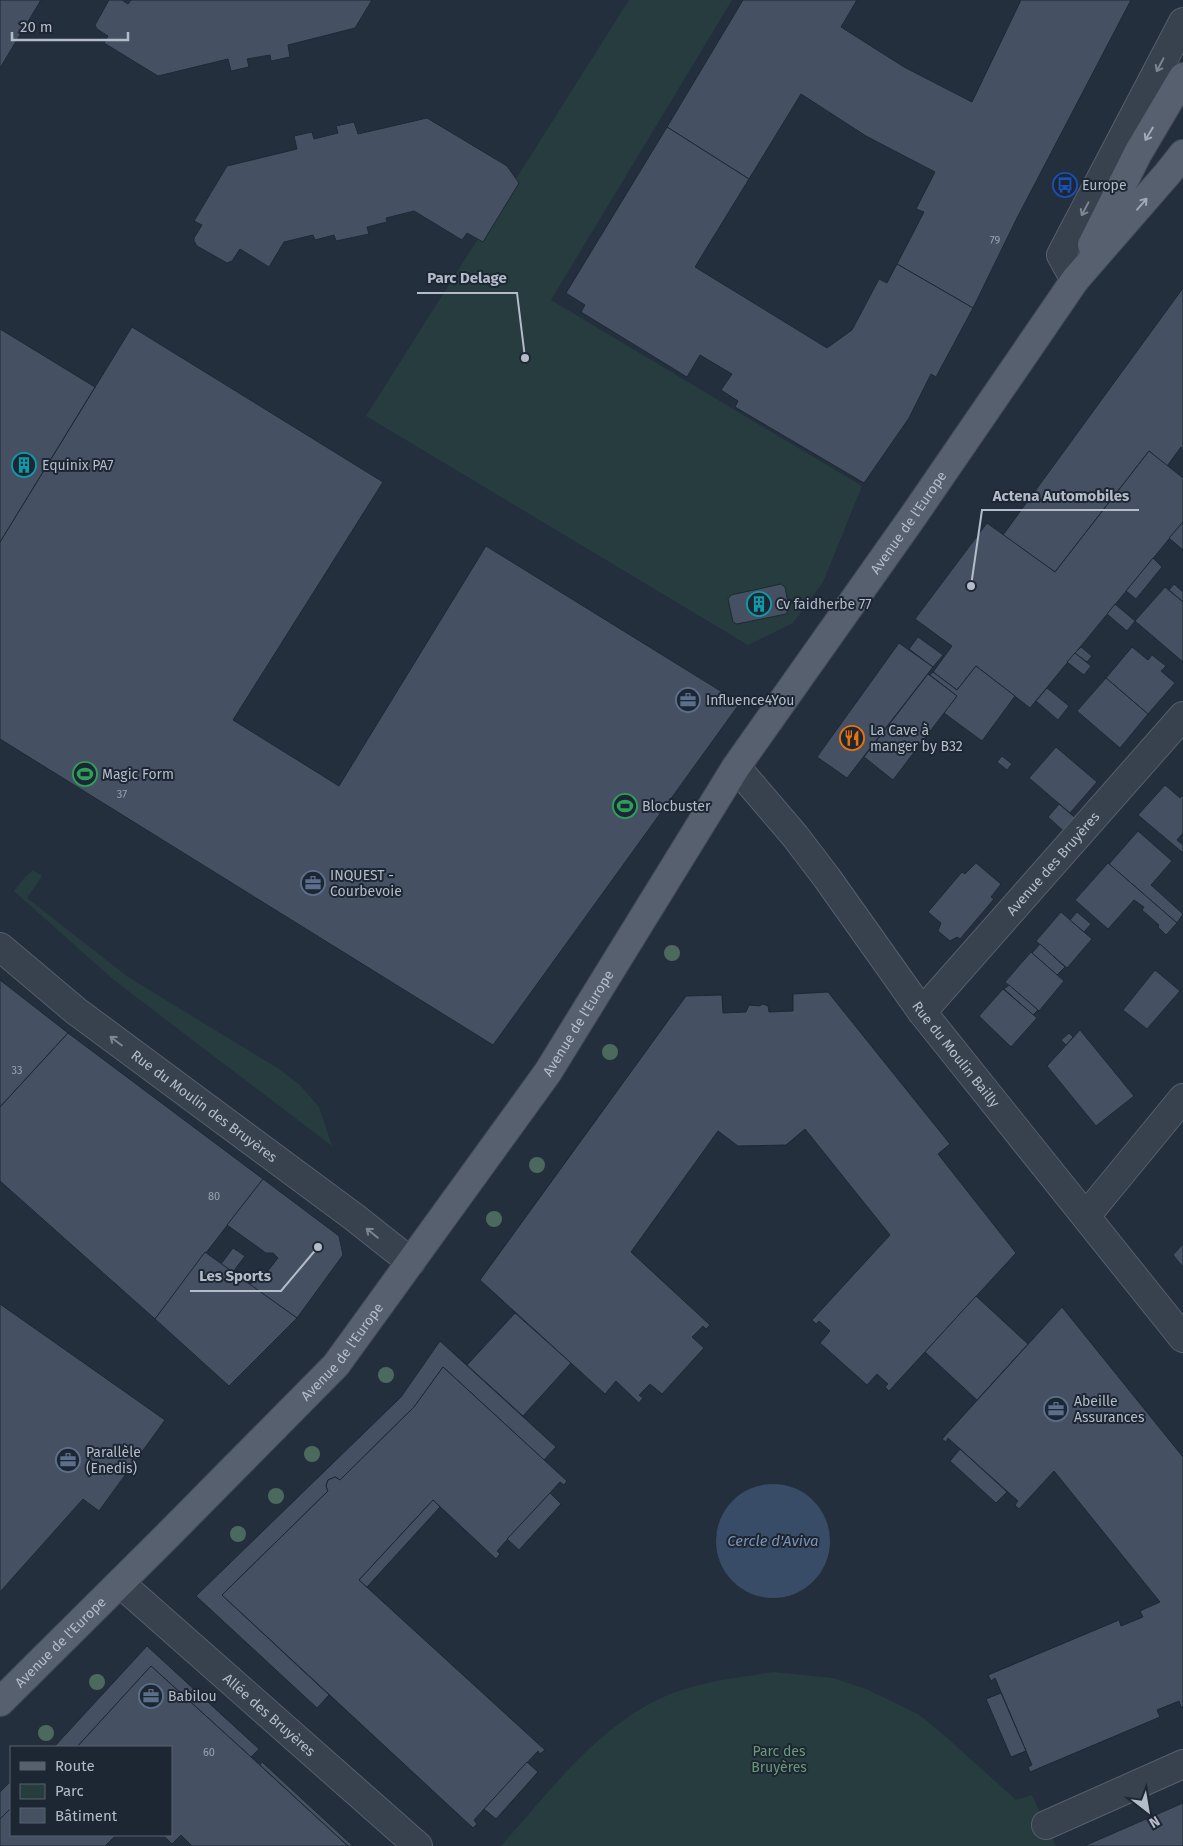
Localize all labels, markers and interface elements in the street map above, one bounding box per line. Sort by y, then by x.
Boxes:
scale bar [12,10,129,42]
text: 20 m [20,18,53,36]
one-way arrow [1155,57,1164,72]
one-way arrow [1144,127,1154,141]
bus stop icon: Europe [1052,172,1078,198]
place label: Europe [1082,177,1127,194]
one-way arrow [1136,197,1147,210]
one-way arrow [1080,201,1089,216]
house number: 79 [990,234,1000,247]
callout: Parc Delage [417,263,517,293]
text: Parc Delage [427,269,507,287]
building icon: Equinix PA7 [11,452,37,478]
place label: Equinix PA7 [42,457,114,474]
street label: Avenue de l'Europe [867,468,950,577]
callout: Actena Automobiles [982,480,1139,510]
text: Actena Automobiles [992,487,1129,505]
building icon: Cv faidherbe 77 [746,591,772,617]
place label: Cv faidherbe 77 [776,596,871,613]
office icon: Influence4You [675,687,701,713]
place label: Influence4You [706,692,794,709]
place label: La Cave à manger by B32 [870,722,963,755]
restaurant icon: La Cave à manger by B32 [839,725,865,751]
sports icon: Magic Form [72,761,98,787]
place label: Magic Form [102,766,174,783]
house number: 37 [117,788,127,801]
sports icon: Blocbuster [612,793,638,819]
place label: Blocbuster [642,798,711,815]
street label: Avenue des Bruyères [1003,808,1103,919]
place label: INQUEST - Courbevoie [330,867,402,900]
office icon: INQUEST - Courbevoie [300,870,326,896]
street label: Avenue de l'Europe [539,967,617,1079]
street label: Rue du Moulin Bailly [909,998,1003,1111]
one-way arrow [109,1036,123,1046]
street label: Rue du Moulin des Bruyères [128,1046,281,1166]
house number: 33 [12,1064,22,1077]
house number: 80 [208,1190,220,1203]
one-way arrow [366,1227,379,1238]
callout: Les Sports [190,1261,281,1291]
text: Les Sports [199,1267,271,1285]
street label: Avenue de l'Europe [297,1299,387,1404]
place label: Abeille Assurances [1074,1393,1145,1426]
office icon: Abeille Assurances [1043,1396,1069,1422]
place label: Parallèle (Enedis) [86,1444,141,1477]
office icon: Parallèle (Enedis) [55,1447,81,1473]
water label: Cercle d'Aviva [727,1532,819,1550]
street label: Avenue de l'Europe [11,1593,109,1691]
street label: Allée des Bruyères [220,1670,319,1760]
office icon: Babilou [138,1683,164,1709]
place label: Babilou [168,1688,217,1705]
park label: Parc des Bruyères [751,1743,807,1776]
legend [10,1746,172,1836]
house number: 60 [203,1746,215,1759]
text: Route [55,1757,95,1775]
text: Parc [55,1782,84,1800]
north arrow [1123,1786,1173,1836]
text: Bâtiment [55,1807,118,1825]
text: N [1146,1812,1163,1831]

